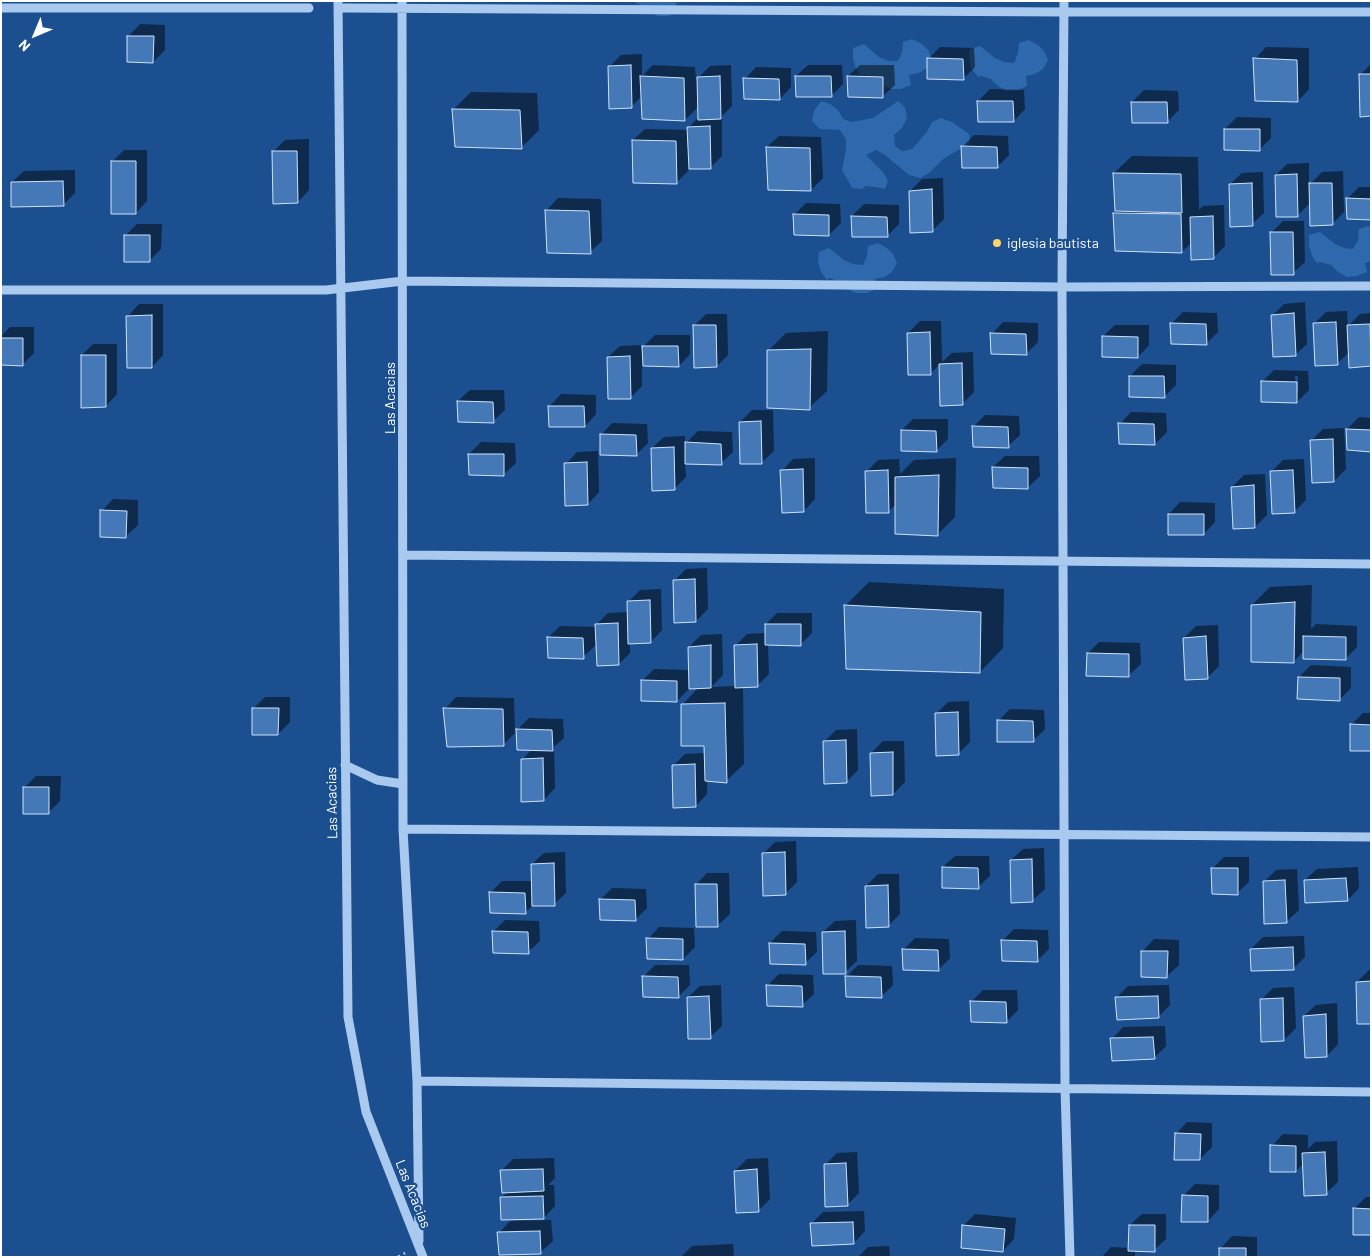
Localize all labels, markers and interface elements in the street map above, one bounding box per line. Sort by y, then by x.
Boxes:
north arrow [10,10,60,60]
text: N [15,37,33,55]
place label: iglesia bautista [1007,235,1099,251]
marker: iglesia bautista [991,237,1003,249]
street label: Las Acacias [382,362,398,434]
street label: Las Acacias [323,767,341,839]
street label: Las Acacias [392,1157,434,1231]

